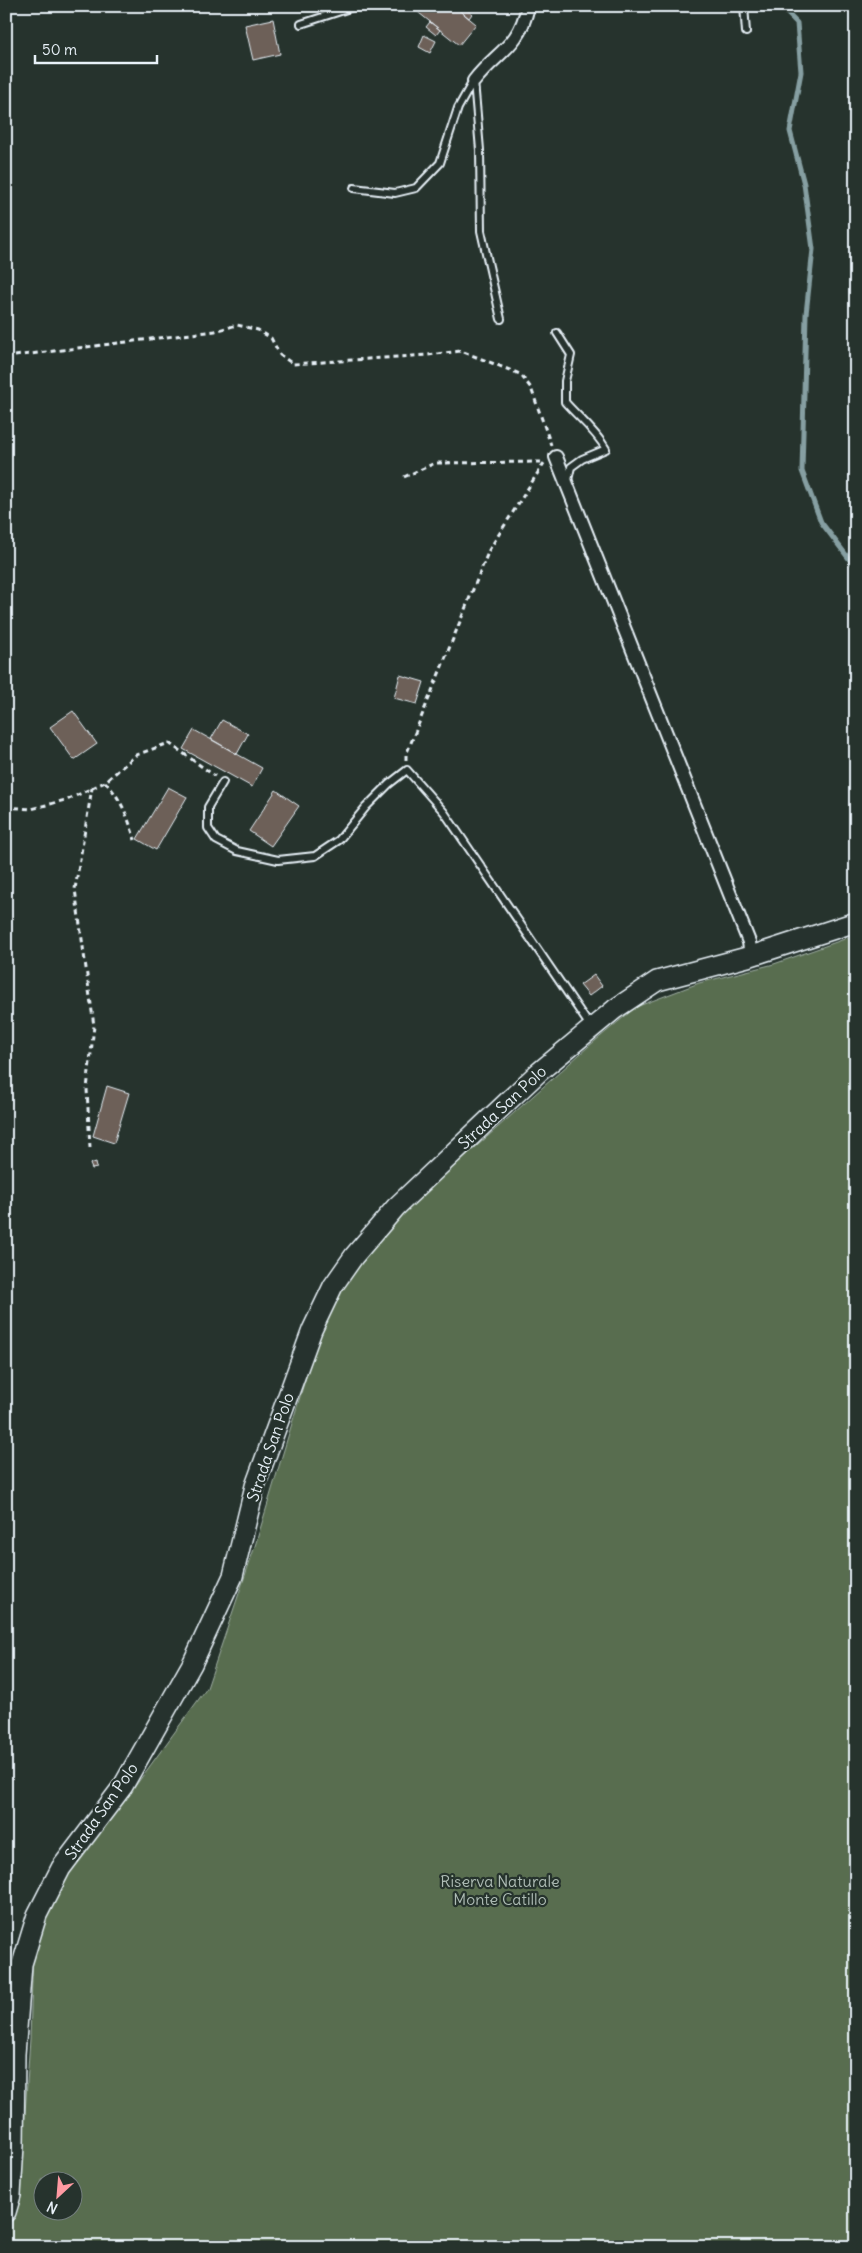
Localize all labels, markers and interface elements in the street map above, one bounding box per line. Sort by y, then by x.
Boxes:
scale bar [35,32,158,64]
text: 50 m [42,40,77,59]
street label: Strada San Polo [454,1061,550,1153]
street label: Strada San Polo [242,1390,298,1504]
street label: Strada San Polo [60,1759,142,1863]
park label: Riserva Naturale Monte Catillo [440,1871,560,1909]
north arrow [32,2170,82,2220]
text: N [44,2197,61,2218]

